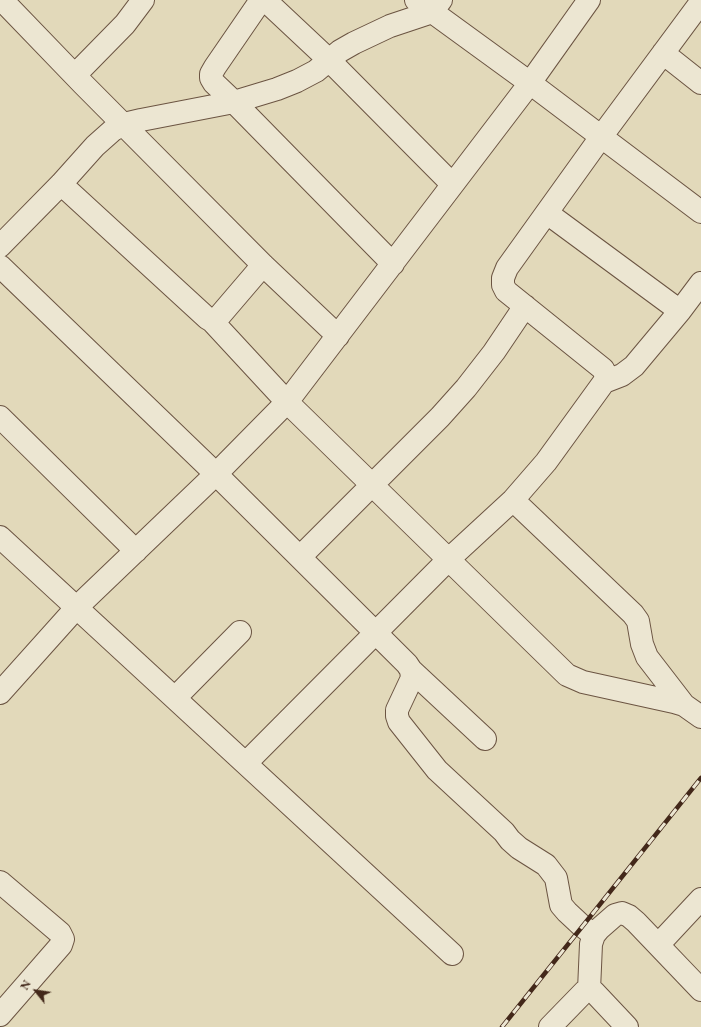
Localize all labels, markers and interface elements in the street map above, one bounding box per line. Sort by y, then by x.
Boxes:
north arrow [16,971,56,1011]
text: N [17,978,34,992]

